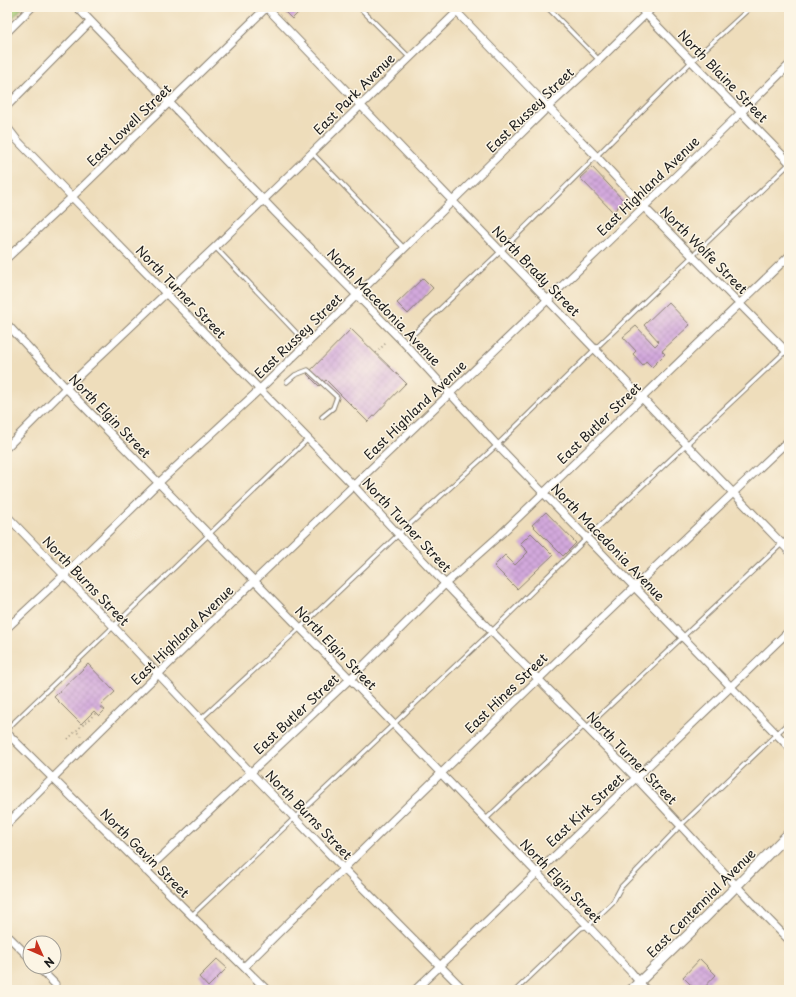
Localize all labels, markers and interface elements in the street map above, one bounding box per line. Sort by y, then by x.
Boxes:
street label: North Blaine Street [674,25,773,126]
street label: East Park Avenue [309,49,399,139]
street label: East Russey Street [482,63,578,156]
street label: East Lowell Street [82,79,175,170]
street label: East Highland Avenue [592,132,703,240]
street label: North Wolfe Street [656,202,752,298]
street label: North Brady Street [488,221,585,320]
street label: North Turner Street [132,241,231,342]
street label: North Macedonia Avenue [323,244,446,370]
street label: East Russey Street [250,289,346,382]
street label: East Highland Avenue [359,356,470,464]
street label: North Elgin Street [65,369,156,462]
street label: East Butler Street [552,377,645,468]
street label: North Turner Street [359,473,456,576]
street label: North Macedonia Avenue [547,479,670,605]
street label: North Burns Street [39,532,134,630]
street label: East Highland Avenue [126,581,237,689]
street label: North Elgin Street [291,601,382,694]
street label: East Hines Street [460,648,551,737]
street label: East Butler Street [249,669,342,758]
street label: North Turner Street [583,707,682,808]
street label: North Burns Street [262,766,357,864]
street label: East Kirk Street [542,769,628,851]
street label: North Gavin Street [97,804,194,901]
street label: North Elgin Street [516,834,607,927]
street label: East Centennial Avenue [642,844,759,961]
north arrow [22,935,62,975]
text: N [40,953,59,972]

